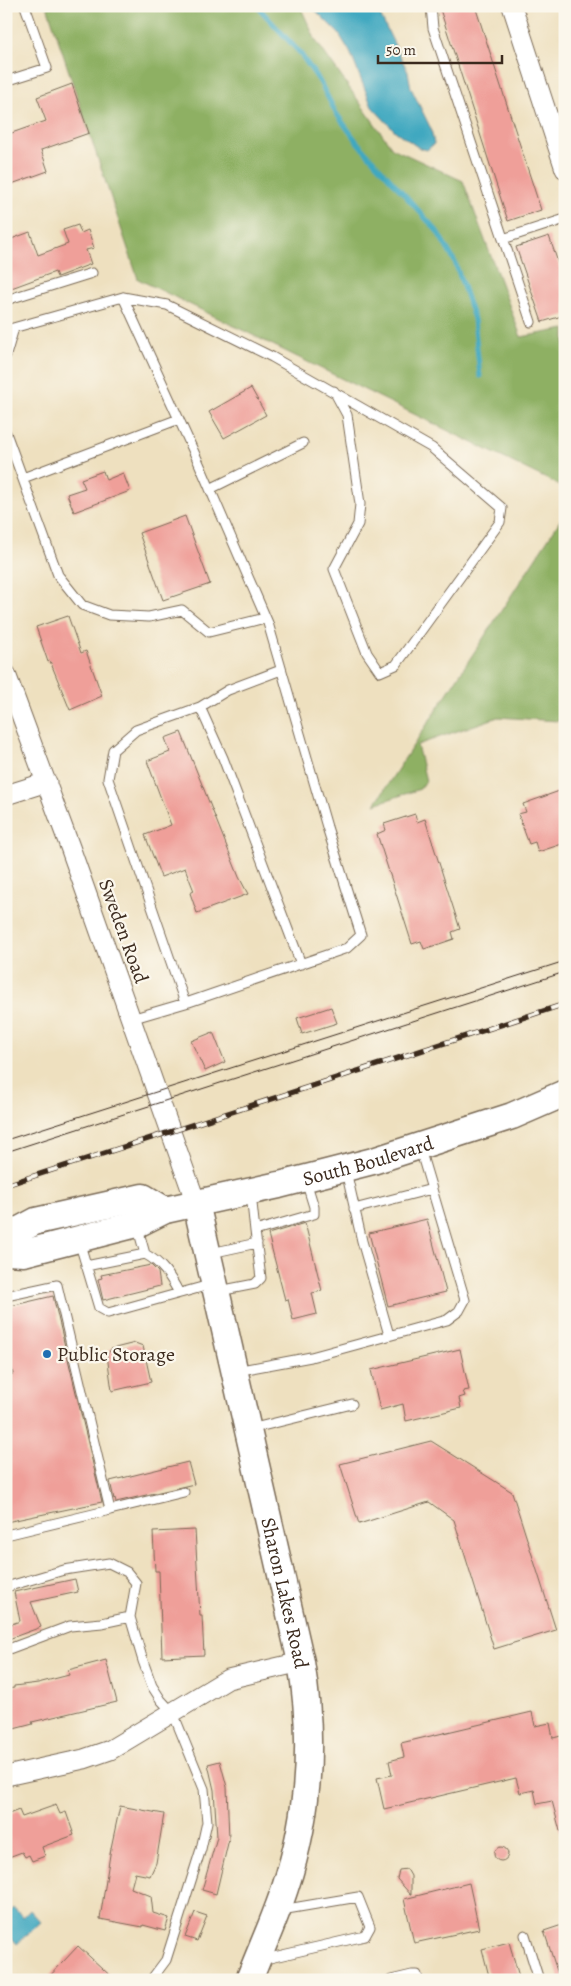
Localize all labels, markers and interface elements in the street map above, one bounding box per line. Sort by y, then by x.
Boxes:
scale bar [378,32,502,64]
text: 50 m [386,40,416,60]
street label: Sweden Road [92,875,155,987]
street label: South Boulevard [300,1129,437,1192]
place label: Public Storage [57,1341,175,1368]
marker: Public Storage [41,1348,53,1360]
street label: Sharon Lakes Road [254,1515,315,1671]

